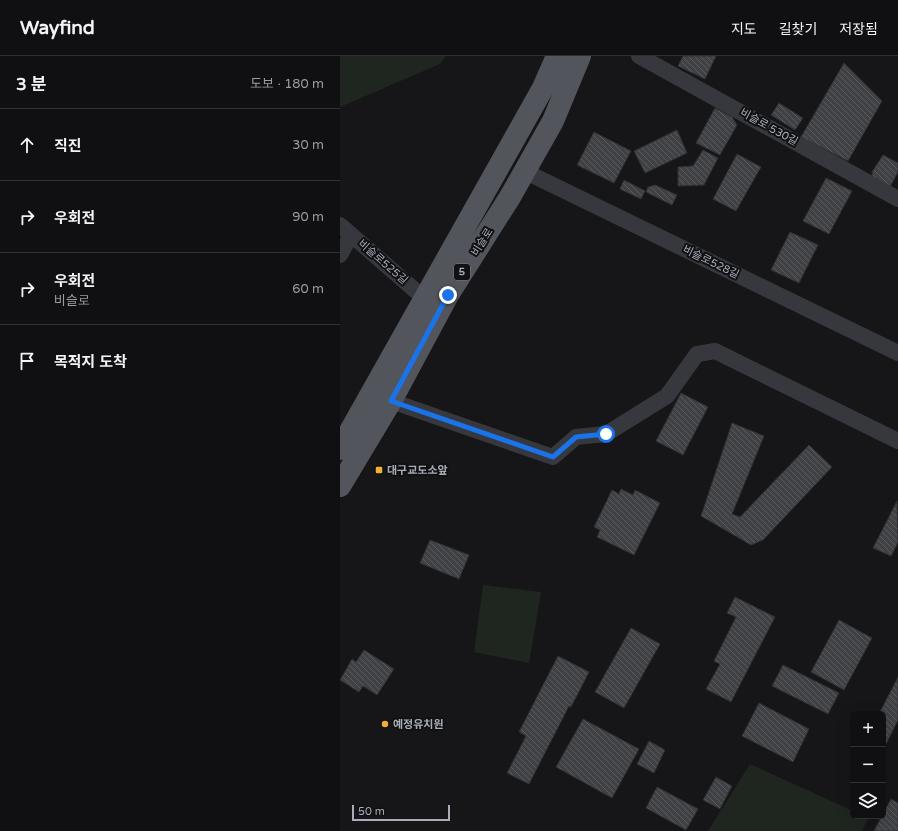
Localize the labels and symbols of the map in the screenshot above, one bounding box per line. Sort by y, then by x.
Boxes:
street label: 비슬로 530길 [738,106,800,148]
street label: 비슬로 [468,226,496,258]
street label: 비슬로525길 [356,237,410,287]
street label: 비슬로528길 [681,243,741,281]
road number: 5 [454,264,470,280]
route end [439,286,457,304]
route start [597,425,615,443]
place label: 대구교도소앞 [387,464,448,477]
marker: 대구교도소앞 [374,465,384,475]
place label: 예정유치원 [393,718,444,731]
marker: 예정유치원 [380,719,390,729]
scale bar [352,803,450,822]

